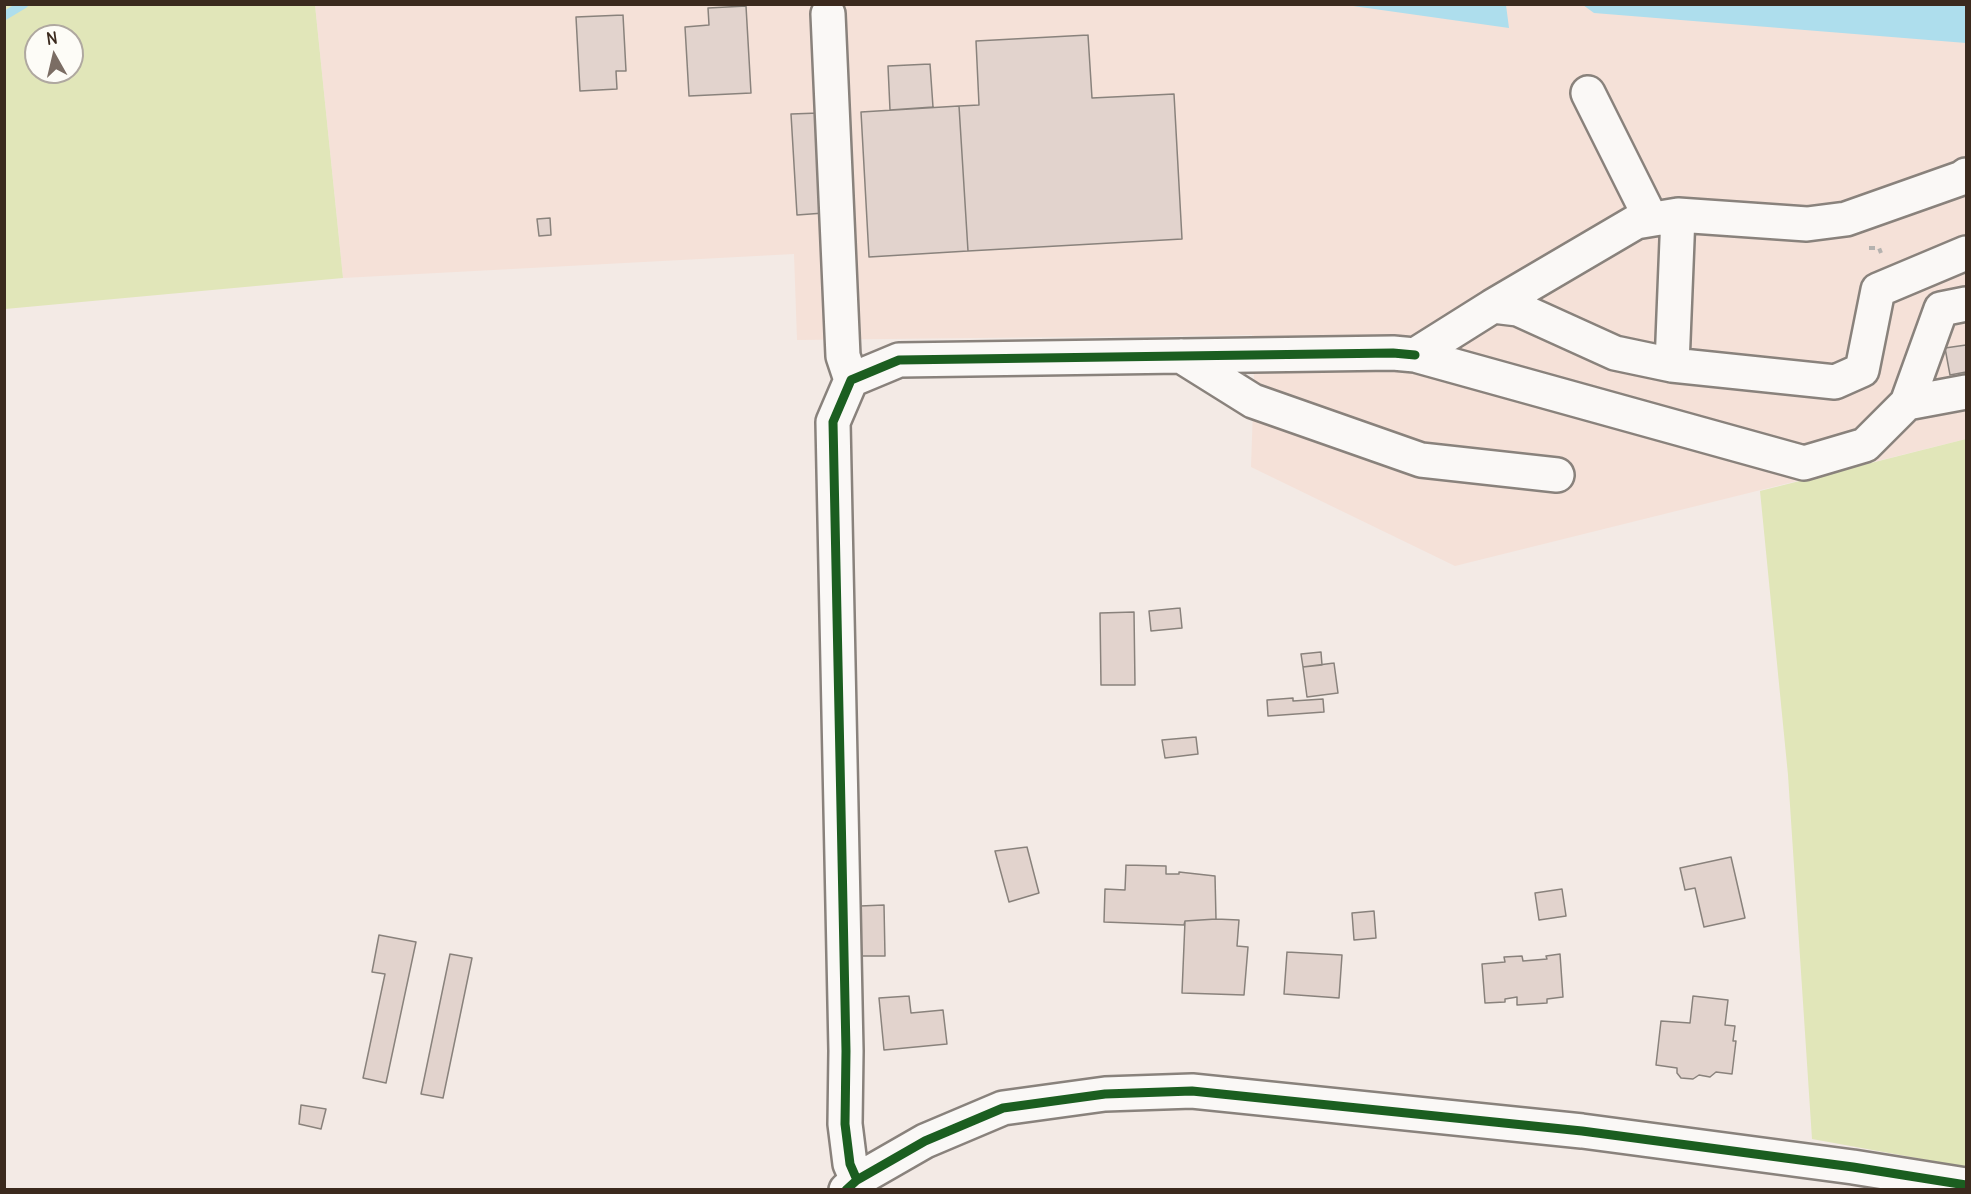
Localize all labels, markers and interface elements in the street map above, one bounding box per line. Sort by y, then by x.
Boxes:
north arrow [24,24,84,84]
text: N [45,27,59,49]

